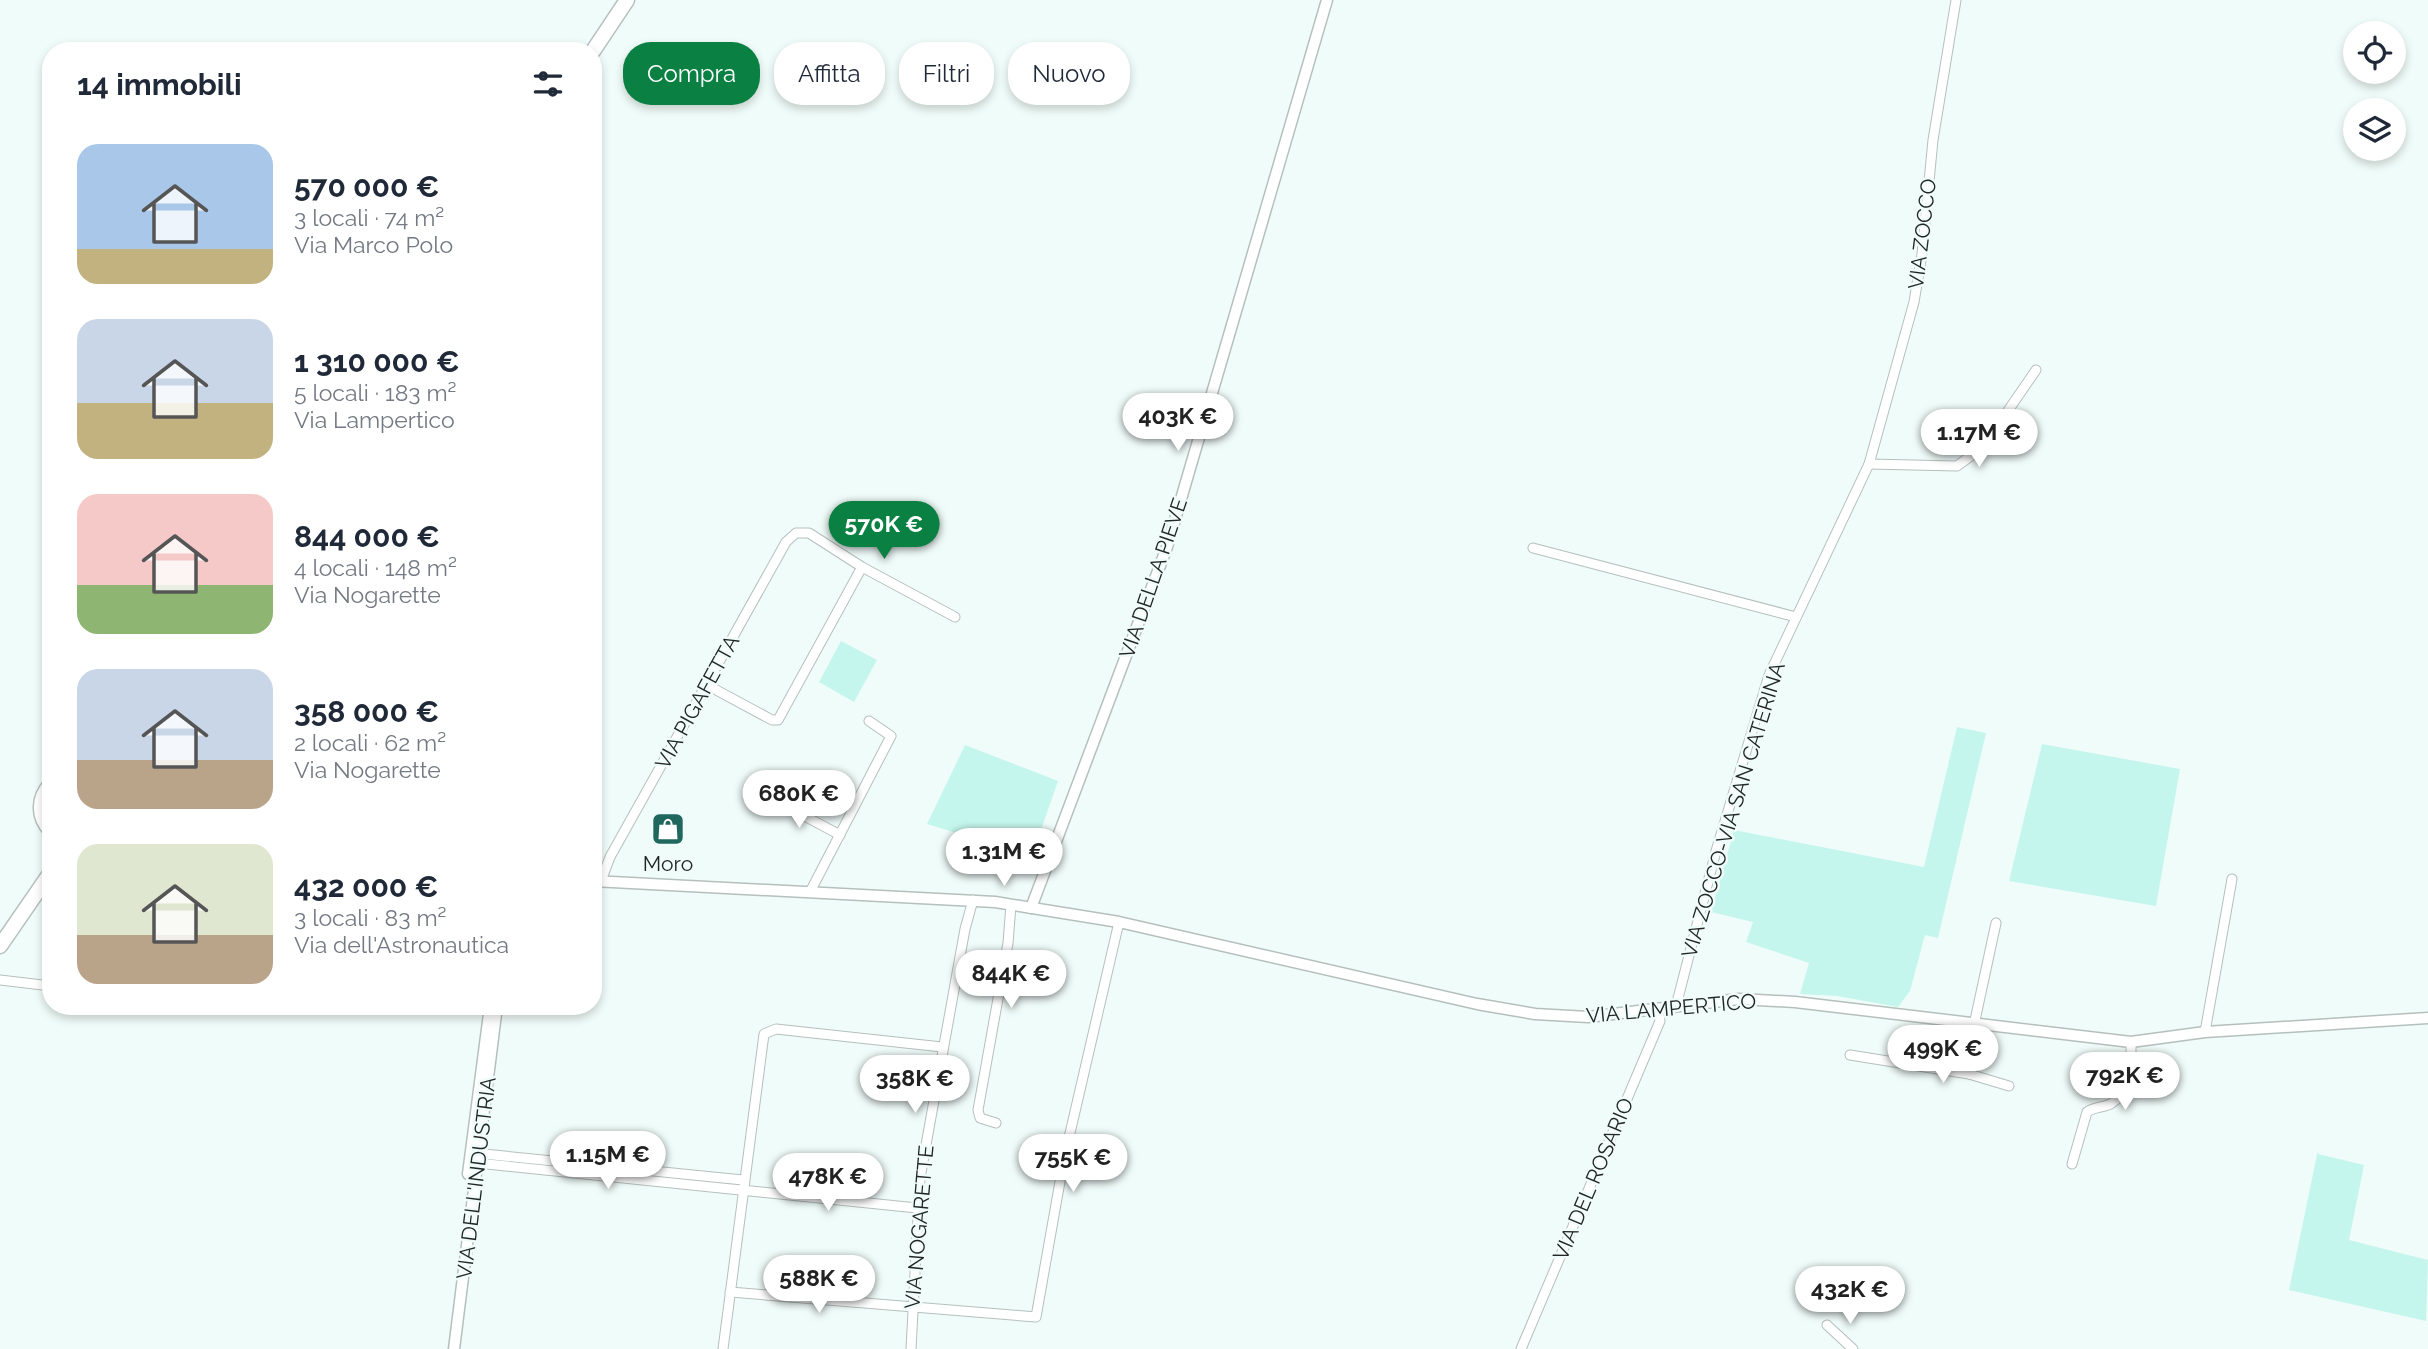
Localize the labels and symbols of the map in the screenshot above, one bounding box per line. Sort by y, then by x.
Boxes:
street label: VIA ZOCCO [1903,177,1941,291]
pin: 403K € [1121,393,1235,453]
pin: 1.17M € [1914,410,2044,469]
street label: VIA DELLA PIEVE [1114,495,1192,661]
pin: 570K € [827,502,941,561]
street label: VIA PIGAFETTA [650,631,744,773]
street label: VIA ZOCCO-VIA SAN CATERINA [1676,659,1790,961]
pin: 680K € [742,770,856,830]
shop icon: Moro [649,810,687,848]
pin: 1.31M € [939,828,1069,888]
place label: Moro [643,851,693,876]
pin: 844K € [954,950,1068,1010]
street label: VIA LAMPERTICO [1585,988,1757,1028]
pin: 499K € [1886,1026,2000,1085]
pin: 792K € [2068,1052,2182,1112]
pin: 358K € [858,1056,972,1115]
street label: VIA DELL'INDUSTRIA [451,1075,501,1281]
street label: VIA DEL ROSARIO [1548,1094,1638,1264]
pin: 1.15M € [543,1132,673,1191]
pin: 755K € [1016,1134,1130,1194]
street label: VIA NOGARETTE [899,1144,939,1310]
pin: 478K € [771,1154,885,1213]
pin: 588K € [762,1256,876,1315]
pin: 432K € [1793,1266,1907,1326]

